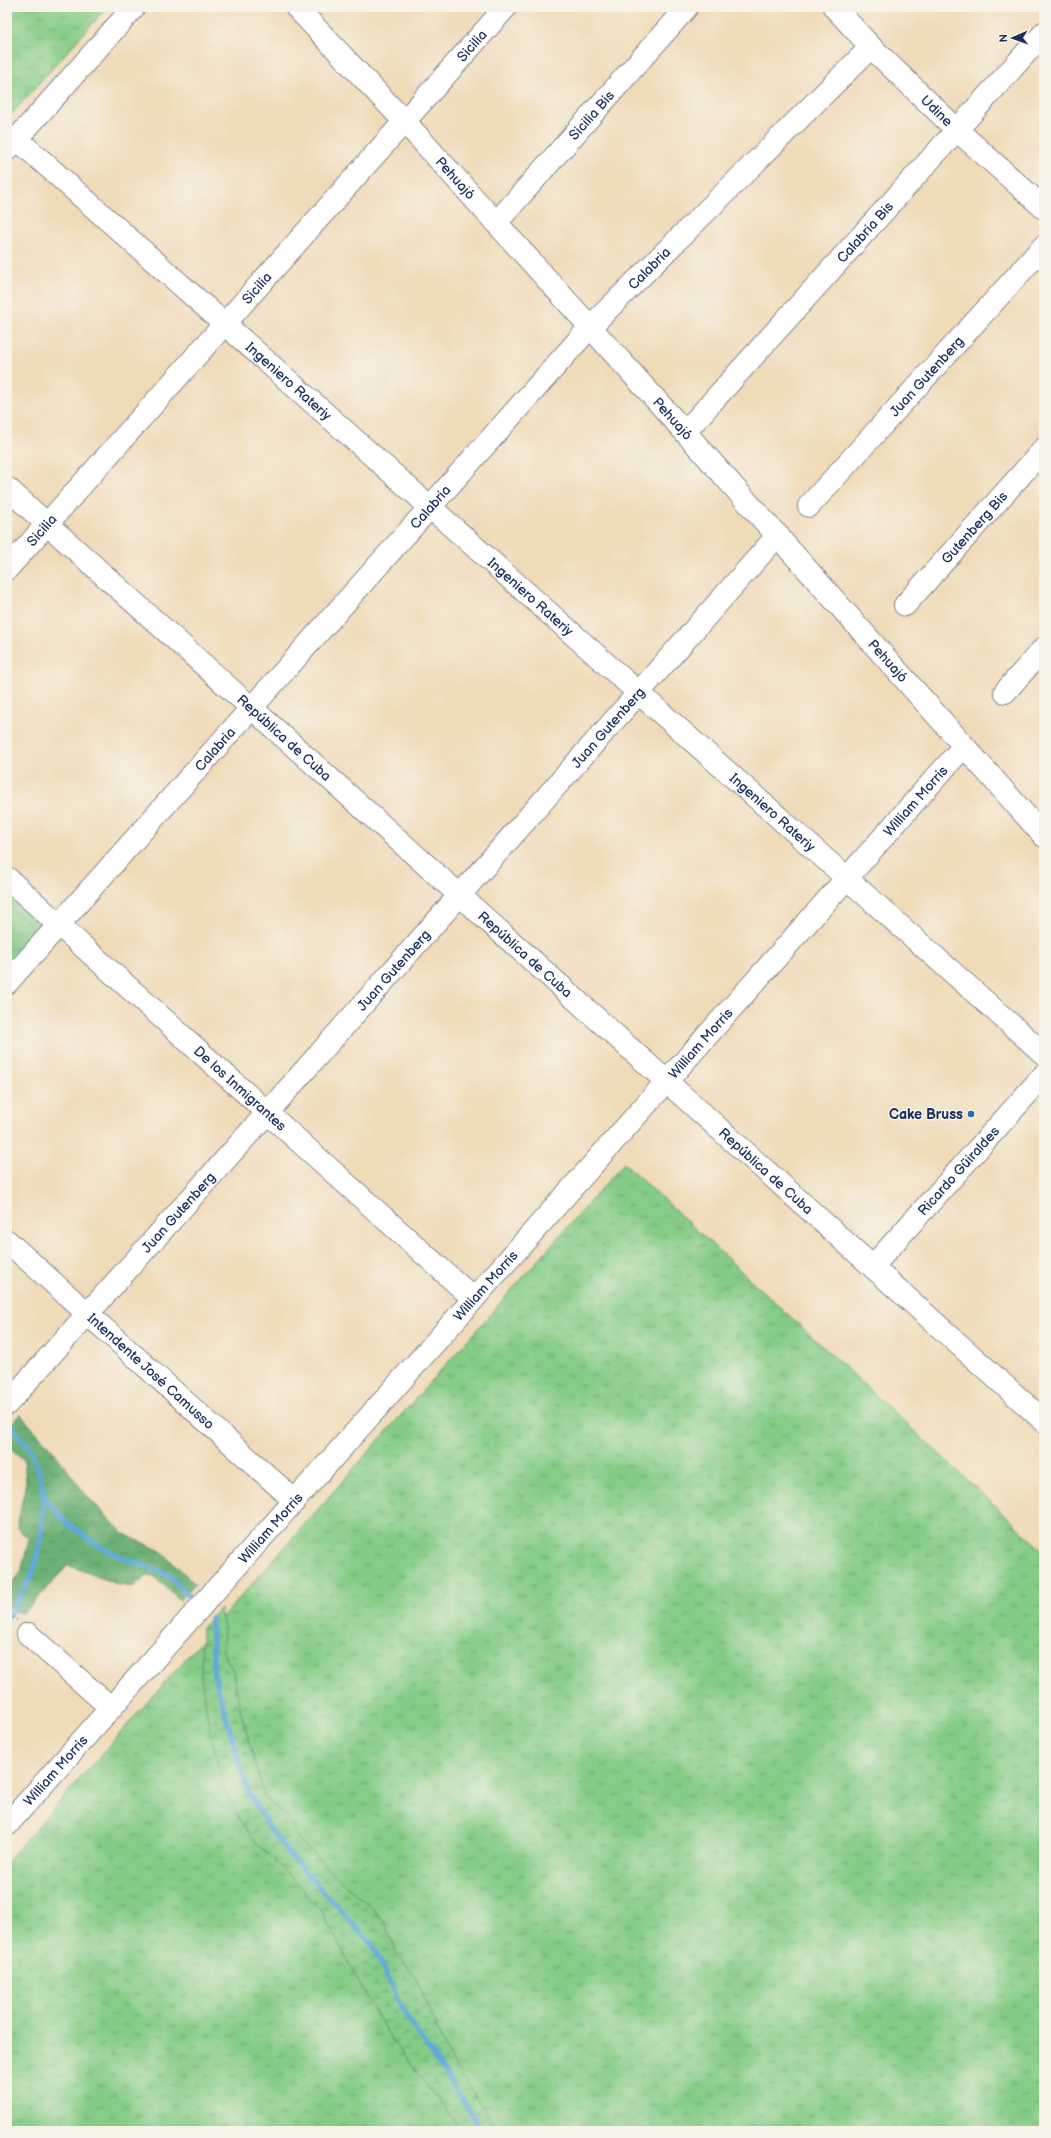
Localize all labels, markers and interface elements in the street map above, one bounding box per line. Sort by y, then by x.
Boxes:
north arrow [993,18,1033,58]
street label: Sicilia [454,26,491,65]
text: N [997,34,1010,43]
street label: Sicilia Bis [565,87,618,144]
street label: Udine [917,92,956,130]
street label: Pehuajó [432,154,479,203]
street label: Calabria Bis [833,198,897,267]
street label: Calabria [625,244,674,293]
street label: Sicilia [238,269,276,308]
street label: Juan Gutenberg [886,333,967,420]
street label: Ingeniero Rateriy [242,339,335,425]
street label: Pehuajó [649,394,696,444]
street label: Calabria [407,482,455,533]
street label: Gutenberg Bis [938,488,1011,567]
street label: Sicilia [23,511,61,550]
street label: Ingeniero Rateriy [484,554,577,640]
street label: Pehuajó [864,636,911,686]
street label: Juan Gutenberg [568,684,649,772]
street label: República de Cuba [233,691,335,785]
street label: Calabria [191,724,239,775]
street label: William Morris [880,762,952,840]
street label: Ingeniero Rateriy [726,770,819,856]
street label: República de Cuba [474,908,576,1001]
street label: Juan Gutenberg [353,926,434,1014]
street label: William Morris [665,1005,737,1082]
street label: De los Inmigrantes [190,1043,290,1135]
place label: Cake Bruss [889,1106,963,1123]
marker: Cake Bruss [966,1109,976,1119]
street label: Ricardo Güiraldes [914,1123,1003,1219]
street label: República de Cuba [715,1124,816,1218]
street label: Juan Gutenberg [138,1169,219,1257]
street label: William Morris [450,1247,522,1325]
street label: Intendente José Camusso [84,1310,218,1433]
street label: William Morris [235,1489,307,1567]
street label: William Morris [20,1732,92,1810]

